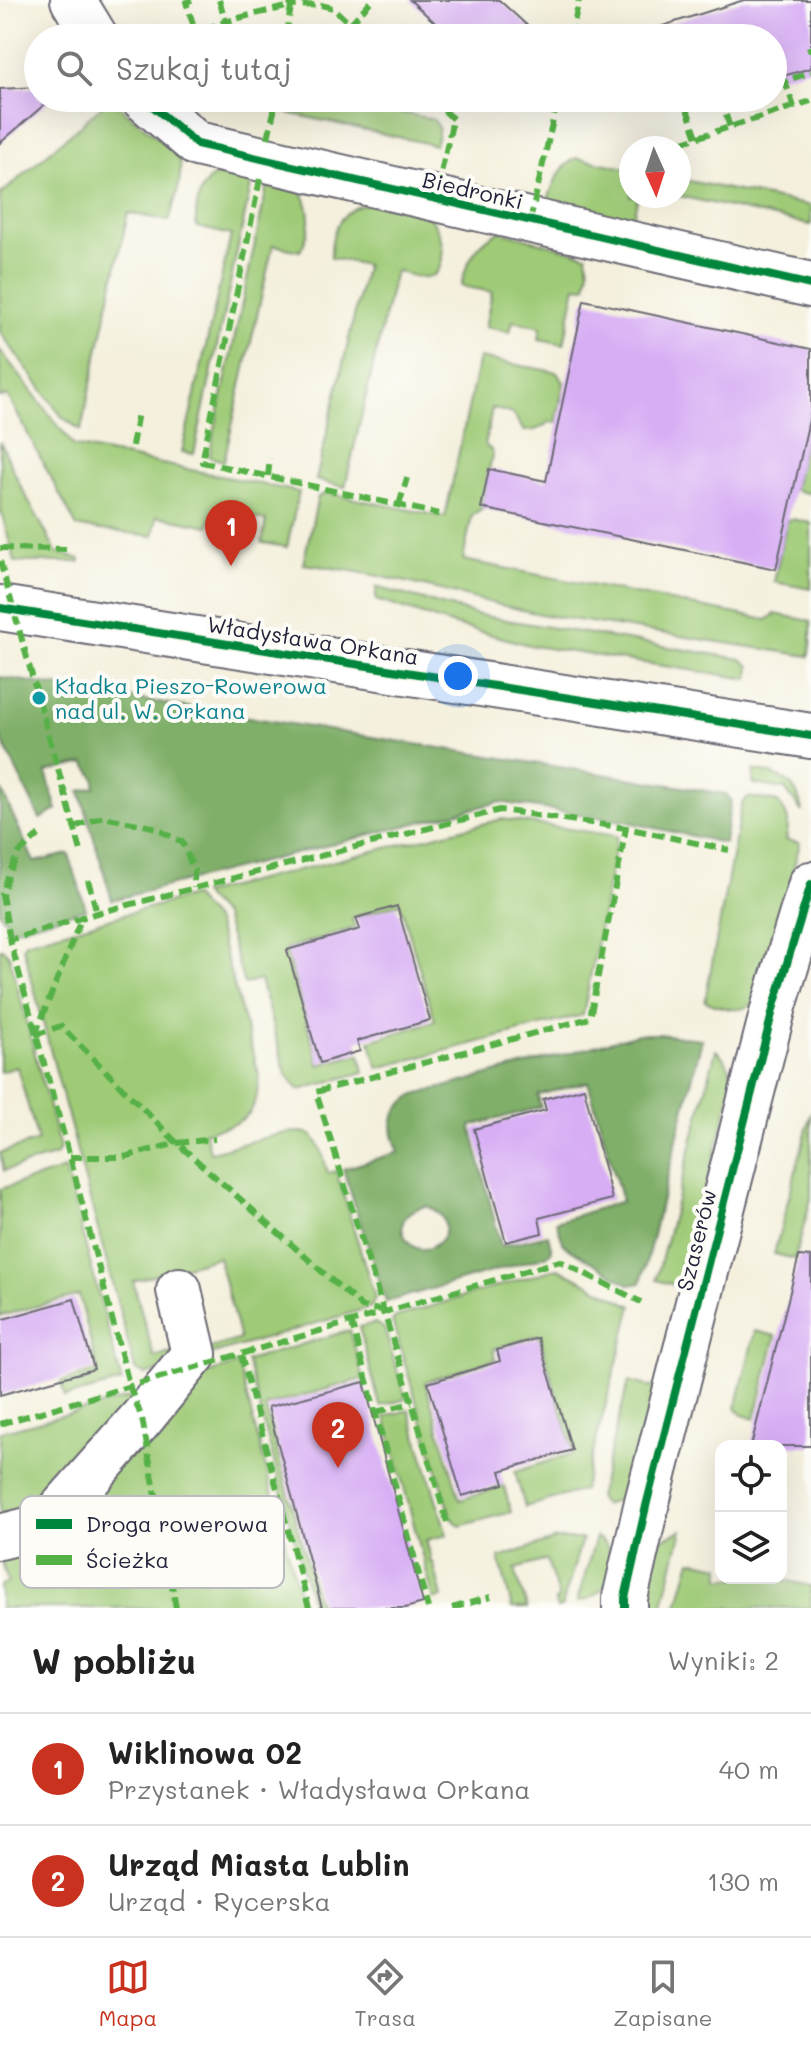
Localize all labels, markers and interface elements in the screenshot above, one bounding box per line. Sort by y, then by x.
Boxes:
search box [24,24,787,112]
icon: search [52,46,96,90]
text: Szukaj tutaj [116,48,292,88]
north arrow [619,136,691,208]
street label: Biedronki [420,164,526,216]
pin: 1 [205,500,257,566]
street label: Władysława Orkana [205,609,421,671]
your location [438,656,478,696]
place label: Kładka Pieszo-Rowerowa nad ul. W. Orkana [55,671,327,725]
marker: Kładka Pieszo-Rowerowa nad ul. W. Orkana [30,689,48,707]
street label: Szaserów [669,1186,723,1294]
pin: 2 [312,1402,364,1468]
map controls [715,1440,787,1584]
button: locate [715,1440,787,1512]
legend [20,1496,284,1588]
text: Droga rowerowa [86,1509,268,1538]
button: layers [715,1512,787,1584]
text: Ścieżka [86,1545,169,1574]
text: W pobliżu [32,1638,196,1683]
text: Wyniki: 2 [668,1643,779,1677]
text: Wiklinowa 02 [108,1732,302,1772]
text: 1 [52,1752,64,1786]
text: 40 m [719,1752,779,1786]
text: Przystanek · Władysława Orkana [108,1772,531,1806]
text: Urząd Miasta Lublin [108,1844,410,1884]
text: 2 [51,1864,65,1898]
text: 130 m [707,1864,779,1898]
text: Urząd · Rycerska [108,1884,331,1918]
tab: Mapa [99,1955,157,2032]
tab: Trasa [355,1955,416,2032]
tab: Zapisane [613,1955,712,2032]

